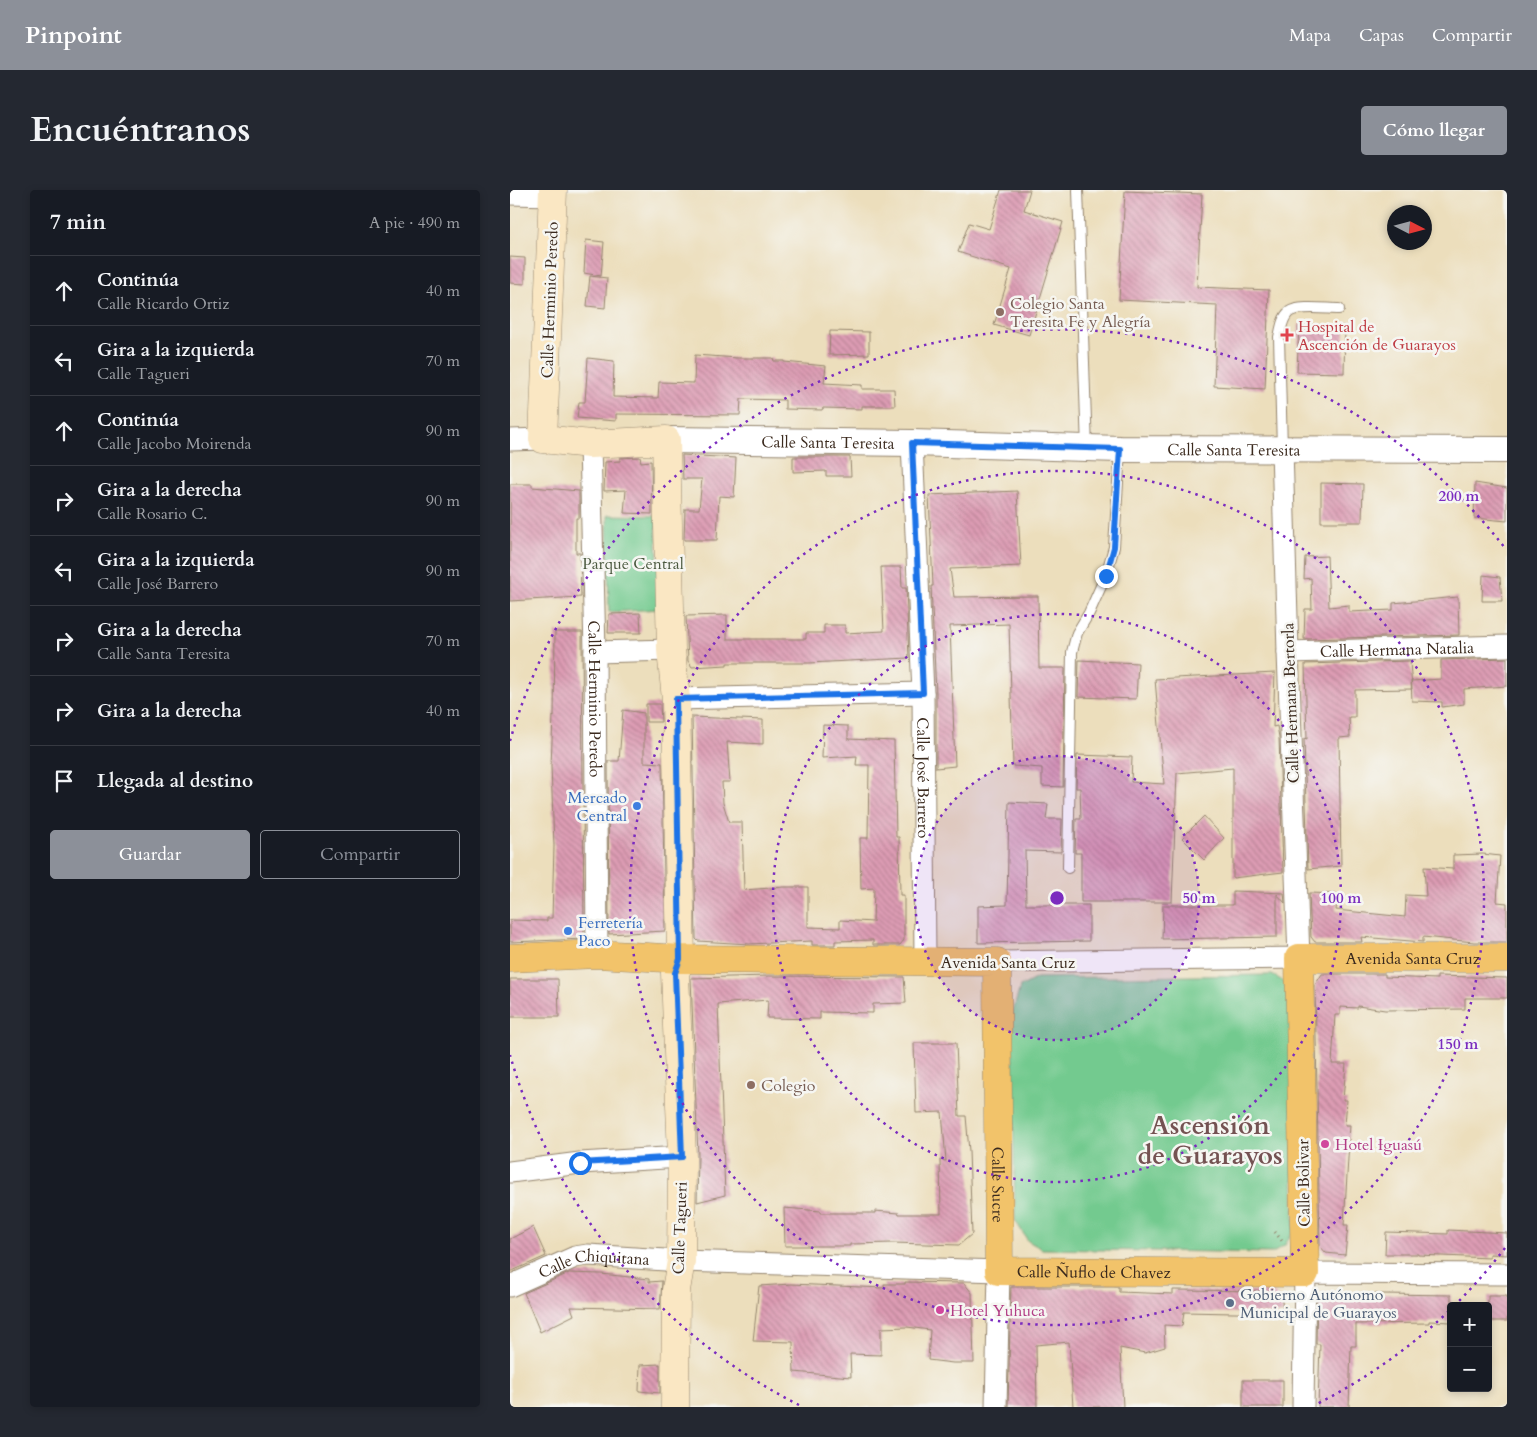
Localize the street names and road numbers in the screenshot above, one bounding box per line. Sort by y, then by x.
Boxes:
street label: Calle Herminio Peredo [536,221,564,379]
street label: Calle Santa Teresita [761,431,895,455]
street label: Calle Santa Teresita [1167,439,1301,461]
street label: Calle Herminio Peredo [582,620,606,778]
street label: Calle Hermana Bertorla [1277,622,1305,784]
street label: Calle Hermana Natalia [1320,637,1474,663]
street label: Calle José Barrero [911,717,934,839]
street label: Avenida Santa Cruz [1345,948,1480,970]
street label: Avenida Santa Cruz [941,952,1075,974]
street label: Calle Bolivar [1292,1139,1316,1227]
street label: Calle Sucre [986,1147,1009,1223]
street label: Calle Tagueri [667,1181,693,1275]
street label: Calle Chiquitana [535,1245,650,1284]
street label: Calle Ñuflo de Chavez [1017,1261,1171,1284]

